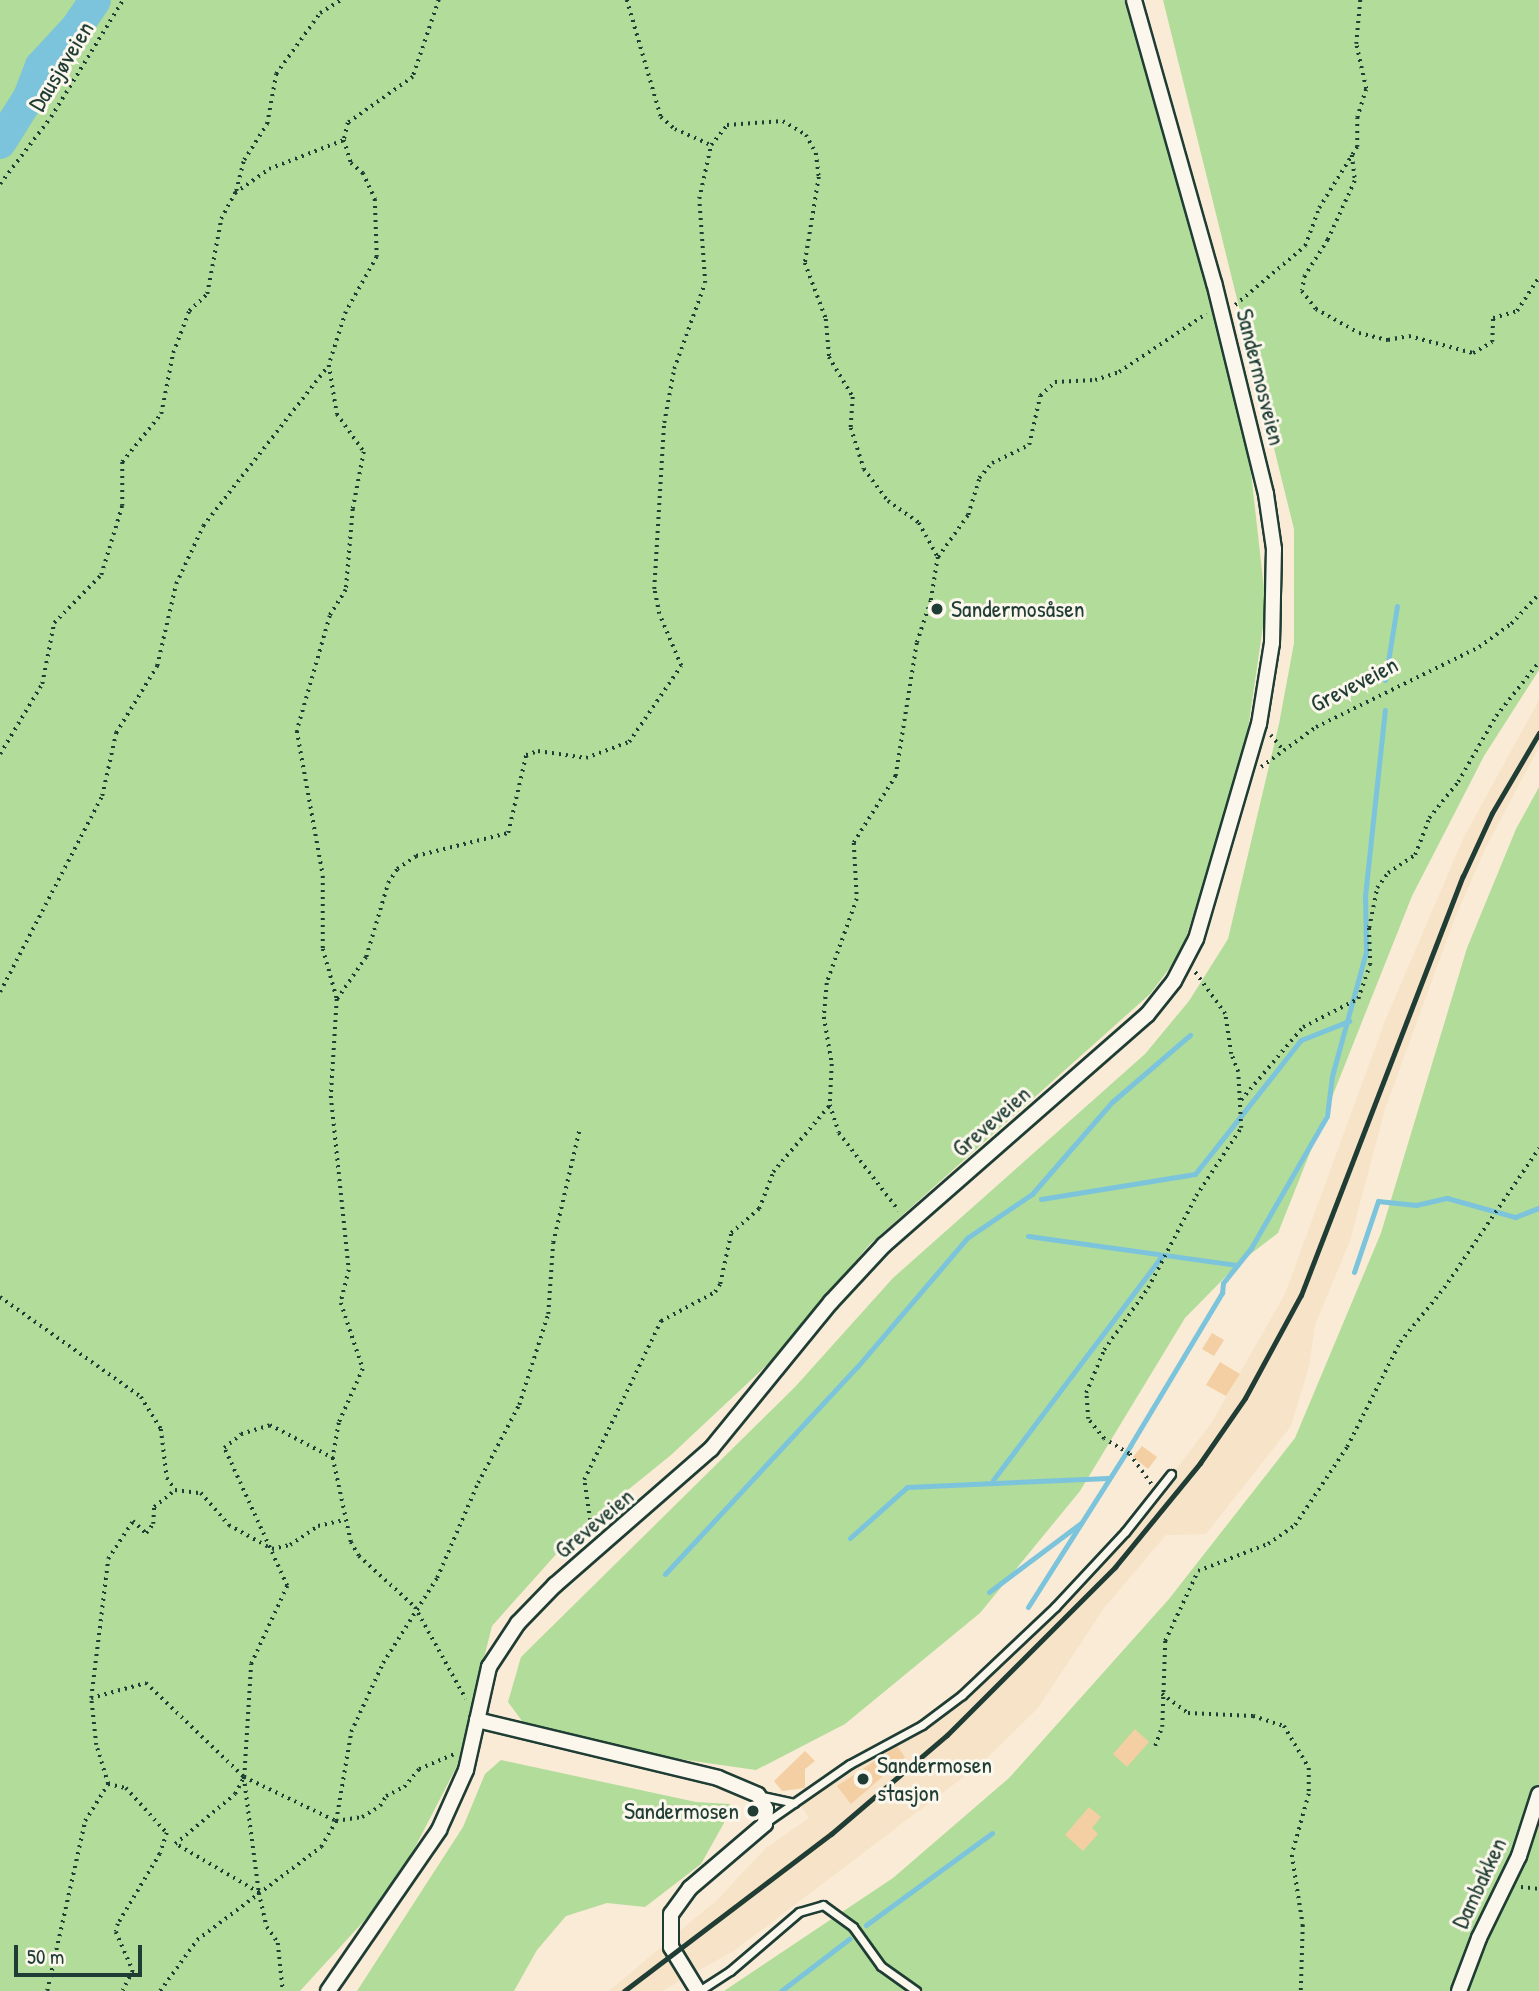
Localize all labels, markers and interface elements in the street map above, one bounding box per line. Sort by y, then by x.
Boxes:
street label: Dausjøveien [22,16,100,116]
street label: Sandermosveien [1230,306,1292,448]
place label: Sandermosåsen [951,595,1085,623]
marker: Sandermosåsen [929,601,945,617]
street label: Greveveien [1305,650,1403,718]
street label: Greveveien [946,1079,1036,1163]
street label: Greveveien [549,1482,639,1564]
place label: Sandermosen stasjon [877,1751,992,1807]
marker: Sandermosen stasjon [855,1771,871,1787]
place label: Sandermosen [624,1797,739,1825]
marker: Sandermosen [745,1803,761,1819]
street label: Dambakken [1446,1833,1512,1933]
scale bar [18,1932,145,1976]
text: 50 m [27,1942,64,1971]

